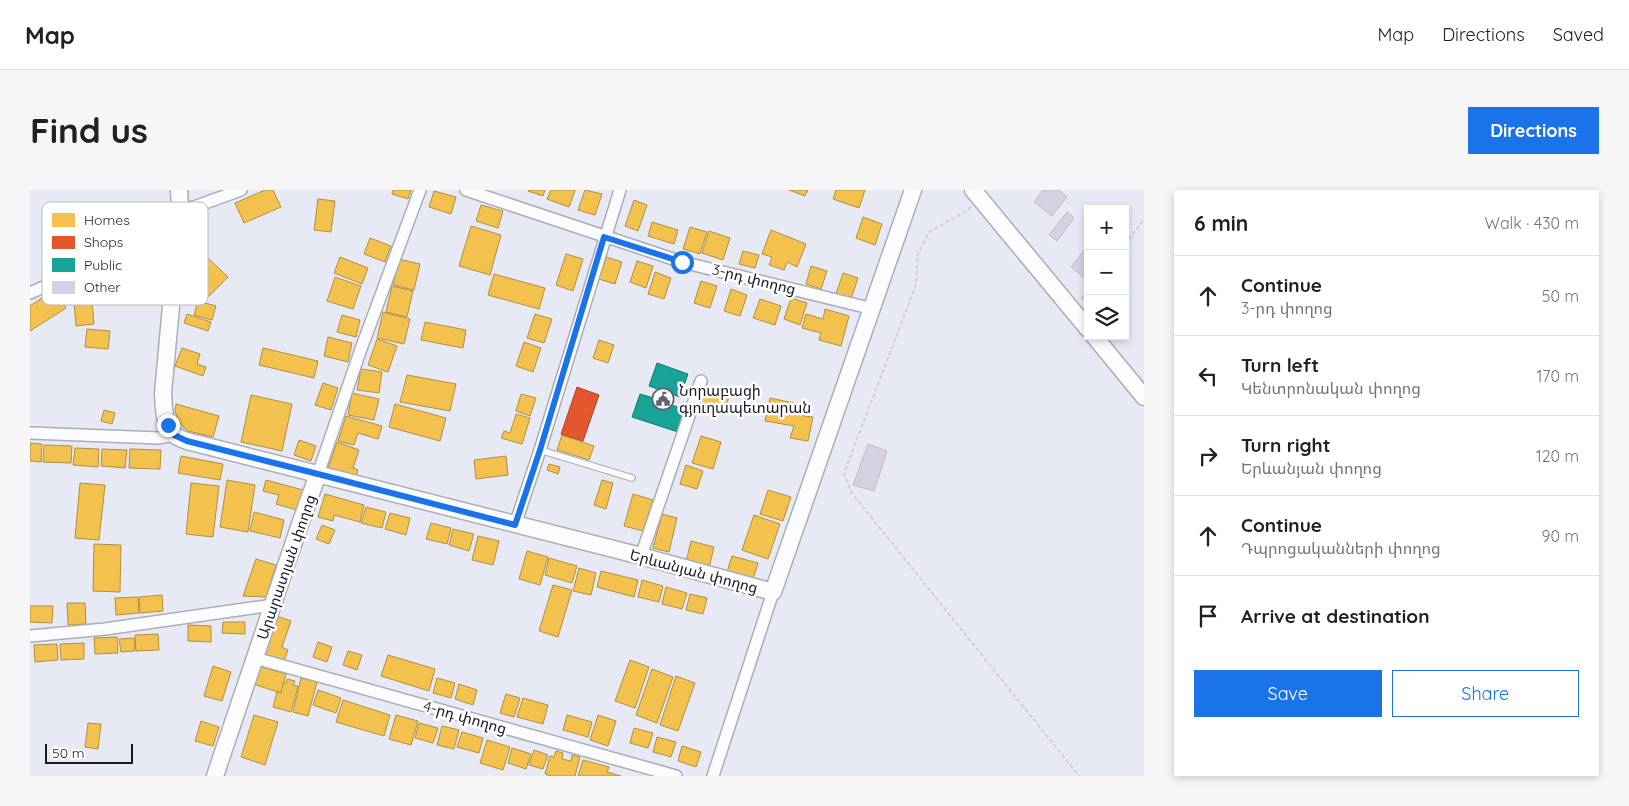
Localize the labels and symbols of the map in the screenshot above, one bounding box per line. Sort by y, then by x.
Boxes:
legend [42,202,208,305]
text: Homes [84,211,130,229]
text: Shops [84,233,123,251]
route start [671,251,694,274]
text: Public [84,256,122,274]
street label: 3-րդ փողոց [710,259,798,299]
text: Other [84,278,121,296]
place label: Նորաբացի գյուղապետարան [679,381,811,417]
public building icon: Նորաբացի գյուղապետարան [651,387,675,411]
route end [157,414,180,437]
street label: Արարատյան փողոց [252,492,320,642]
street label: Երևանյան փողոց [628,545,760,597]
street label: 4-րդ փողոց [421,696,509,738]
scale bar [45,741,132,764]

